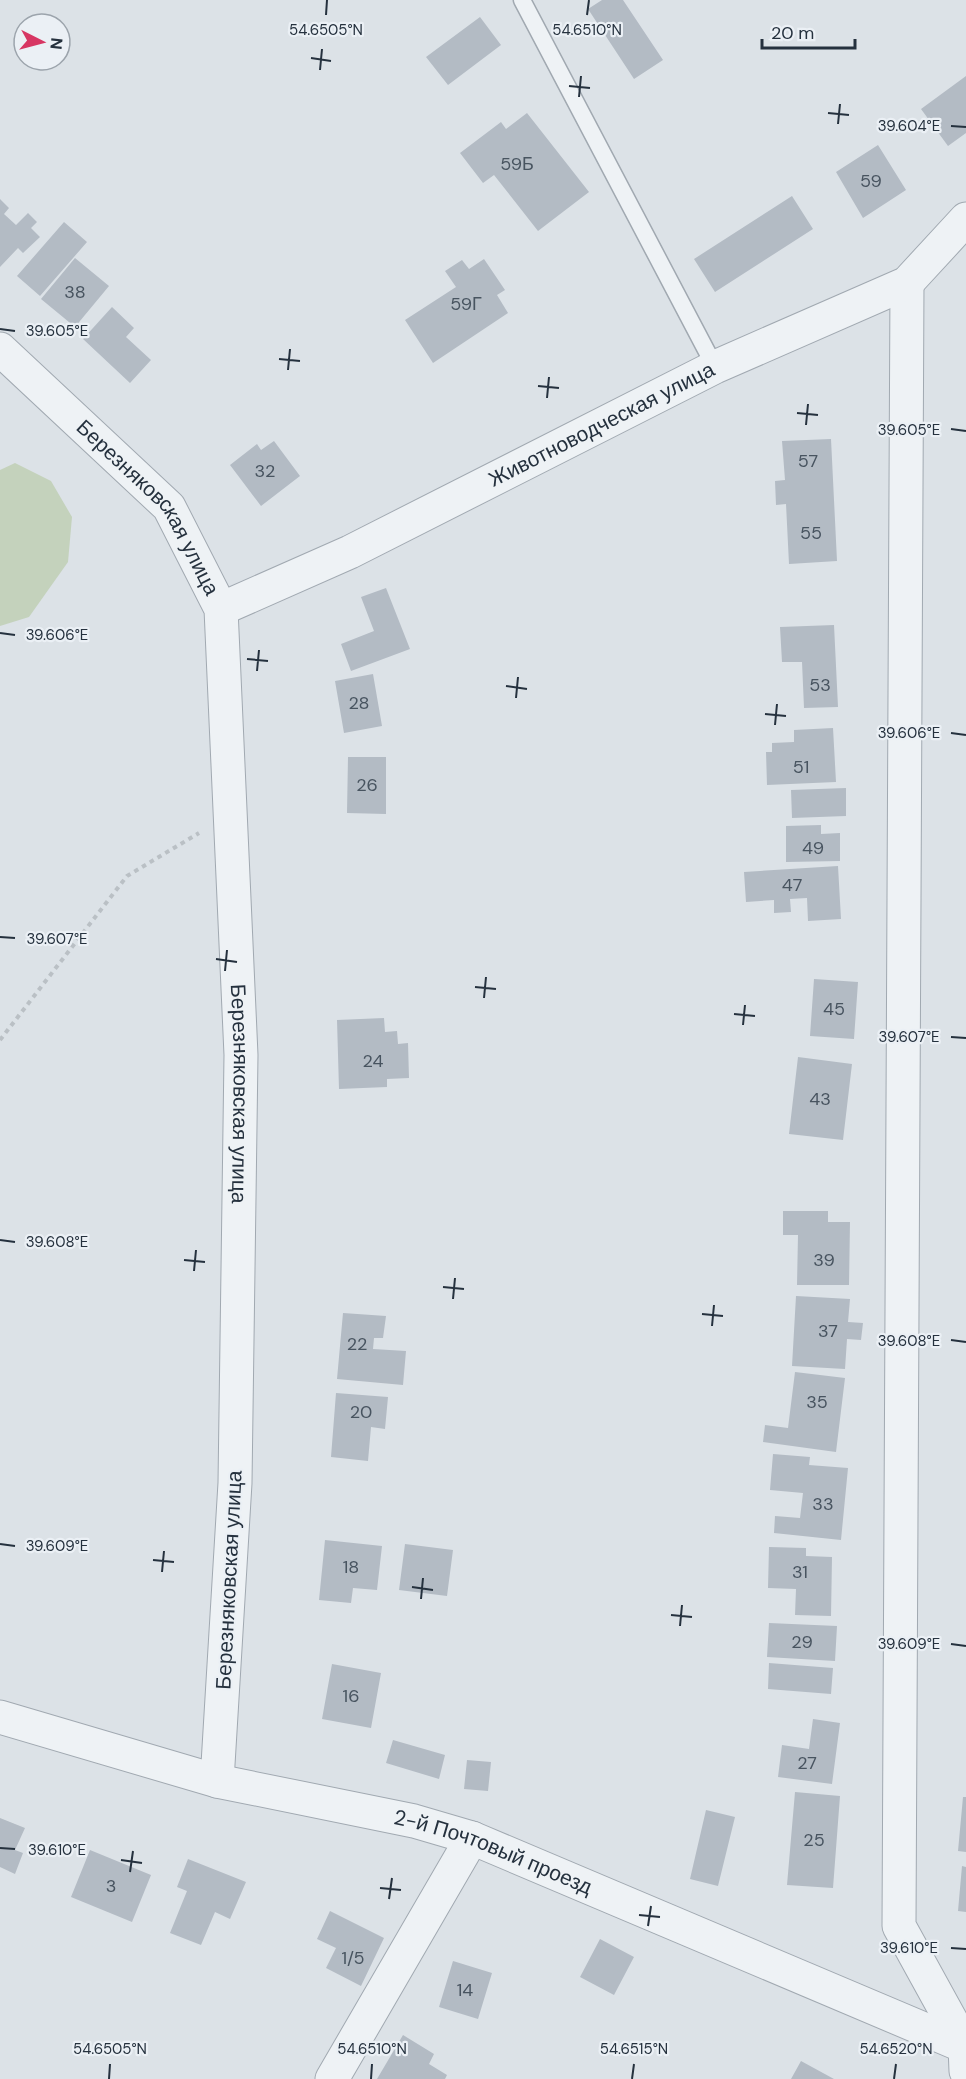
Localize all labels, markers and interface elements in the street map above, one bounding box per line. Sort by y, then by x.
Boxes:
north arrow [12,12,72,72]
scale bar [762,12,855,50]
text: 54.6505°N [289,20,363,40]
text: 54.6510°N [552,20,622,40]
text: 20 m [771,21,814,45]
text: N [45,37,67,50]
text: 39.604°E [878,116,940,136]
house number: 59Б [500,152,534,176]
house number: 59 [860,169,882,193]
house number: 38 [64,280,86,304]
house number: 59Г [450,292,482,316]
text: 39.605°E [26,321,88,341]
street label: Животноводческая улица [484,355,720,493]
street label: Березняковская улица [70,413,226,600]
text: 39.605°E [878,420,940,440]
house number: 57 [798,449,818,473]
house number: 32 [254,459,276,483]
house number: 55 [800,521,822,545]
text: 39.606°E [26,625,88,645]
house number: 53 [809,673,831,697]
house number: 28 [348,691,370,715]
text: 39.606°E [878,723,940,743]
house number: 51 [793,755,809,779]
house number: 26 [356,773,378,797]
house number: 49 [802,836,824,860]
house number: 47 [782,873,802,897]
text: 39.607°E [26,929,88,949]
street label: Березняковская улица [224,983,255,1204]
house number: 45 [823,997,845,1021]
text: 39.607°E [878,1027,940,1047]
house number: 24 [363,1049,384,1073]
house number: 43 [809,1087,831,1111]
text: 39.608°E [26,1232,88,1252]
house number: 39 [813,1248,835,1272]
house number: 37 [818,1319,838,1343]
text: 39.608°E [878,1331,940,1351]
house number: 22 [347,1332,367,1356]
house number: 35 [806,1390,828,1414]
house number: 20 [350,1400,372,1424]
street label: Березняковская улица [209,1469,249,1690]
house number: 33 [812,1492,834,1516]
text: 39.609°E [26,1536,88,1556]
house number: 18 [343,1555,359,1579]
house number: 31 [792,1560,808,1584]
house number: 29 [791,1630,813,1654]
text: 39.609°E [878,1634,940,1654]
house number: 16 [343,1684,359,1708]
house number: 27 [797,1751,817,1775]
street label: 2-й Почтовый проезд [391,1803,597,1901]
house number: 25 [803,1828,825,1852]
text: 39.610°E [28,1840,86,1860]
house number: 3 [106,1874,116,1898]
text: 39.610°E [880,1938,938,1958]
house number: 1/5 [341,1946,365,1970]
house number: 14 [457,1978,473,2002]
text: 54.6505°N [73,2039,147,2059]
text: 54.6510°N [337,2039,407,2059]
text: 54.6515°N [600,2039,668,2059]
text: 54.6520°N [859,2039,933,2059]

